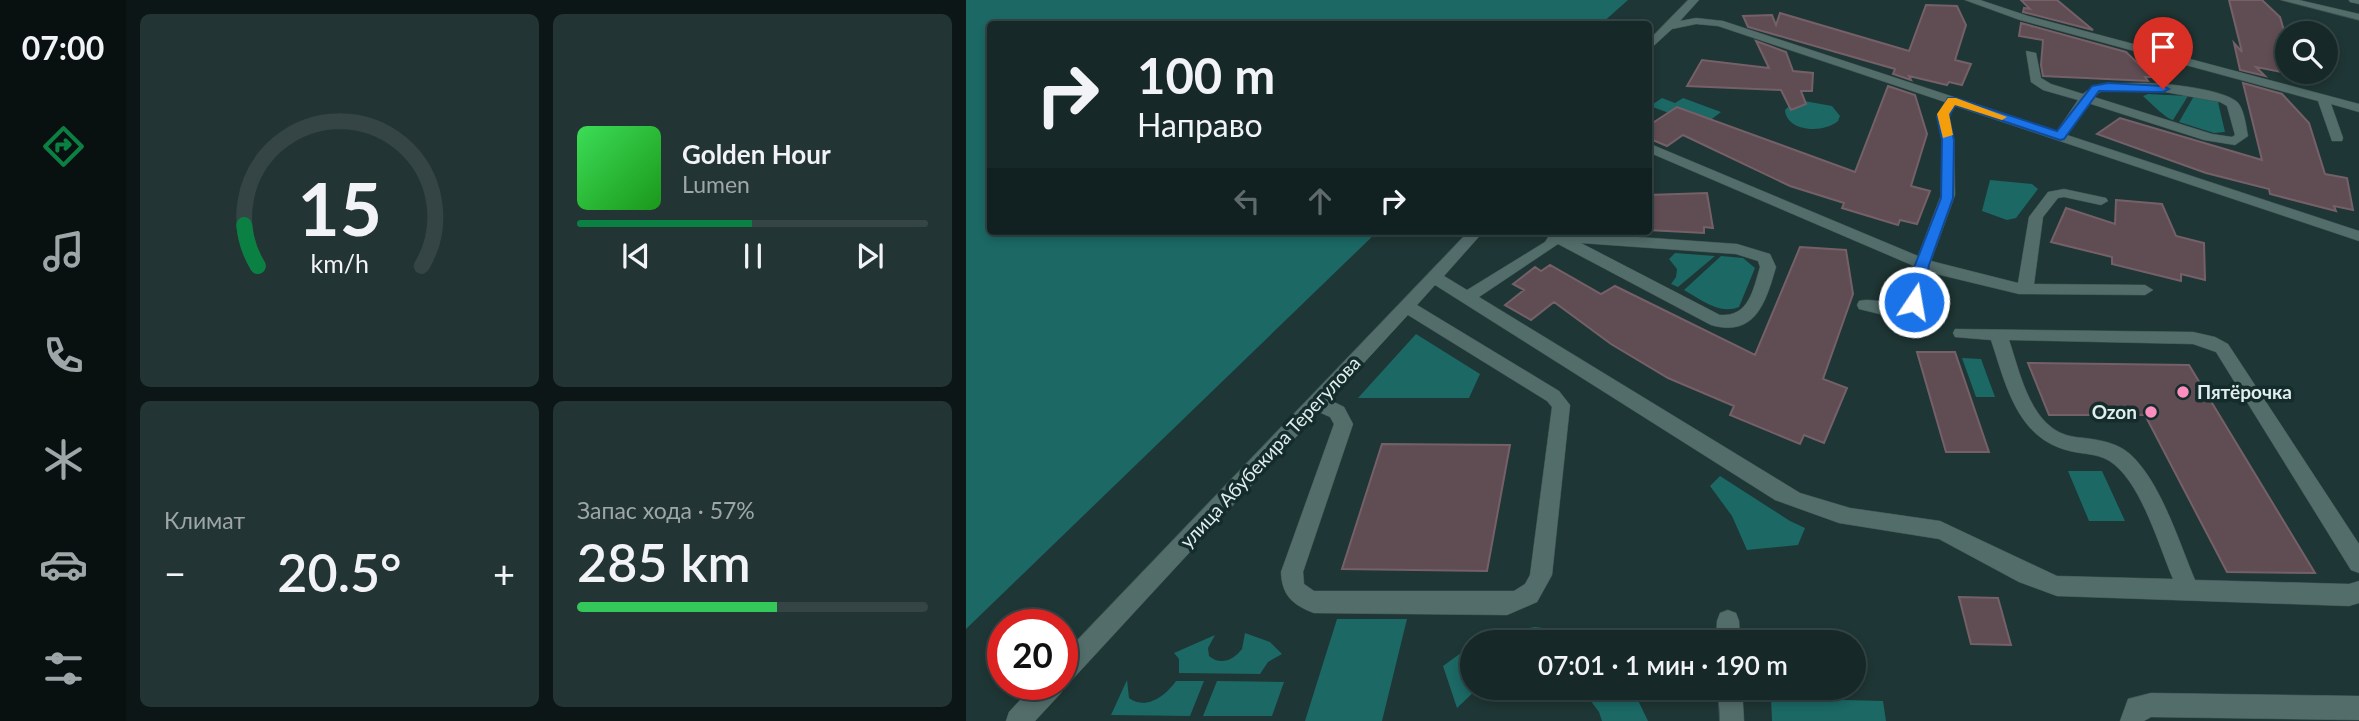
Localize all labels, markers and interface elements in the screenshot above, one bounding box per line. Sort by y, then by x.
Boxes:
pin [2133,17,2193,89]
map controls [2275,21,2338,84]
button: search [2275,21,2338,84]
text: 07:00 [22,28,104,67]
icon: arrive [2144,28,2182,66]
text: 100 m [1137,46,1275,104]
icon: right [1022,49,1113,140]
text: Направо [1137,105,1263,144]
icon: directions [39,122,88,171]
text: Golden Hour [682,138,831,170]
text: 15 [297,165,382,253]
text: Lumen [682,170,750,198]
icon: left [1228,182,1266,220]
icon: ahead [1301,182,1339,220]
icon: right [1374,182,1412,220]
icon: music [39,227,88,276]
icon: previous [617,237,655,275]
icon: pause [734,237,772,275]
icon: next [851,237,889,275]
text: km/h [310,248,369,278]
position arrow [1877,265,1951,339]
icon: phone [39,331,88,380]
street label: улица Абубекира Терегулова [1175,351,1365,552]
place label: Пятёрочка [2197,380,2292,403]
marker: Пятёрочка [2175,384,2191,400]
place label: Ozon [2092,400,2137,423]
marker: Ozon [2143,404,2159,420]
icon: climate [39,435,88,484]
text: Запас хода · 57% [577,496,755,524]
text: Климат [164,506,245,534]
text: 285 km [577,531,751,593]
icon: car [39,540,88,589]
text: 20.5° [277,541,402,603]
text: − [164,550,186,596]
text: + [493,550,515,596]
speed limit sign: 20 [987,609,1078,700]
icon: filters [39,644,88,693]
text: 07:01 · 1 мин · 190 m [1538,649,1788,681]

